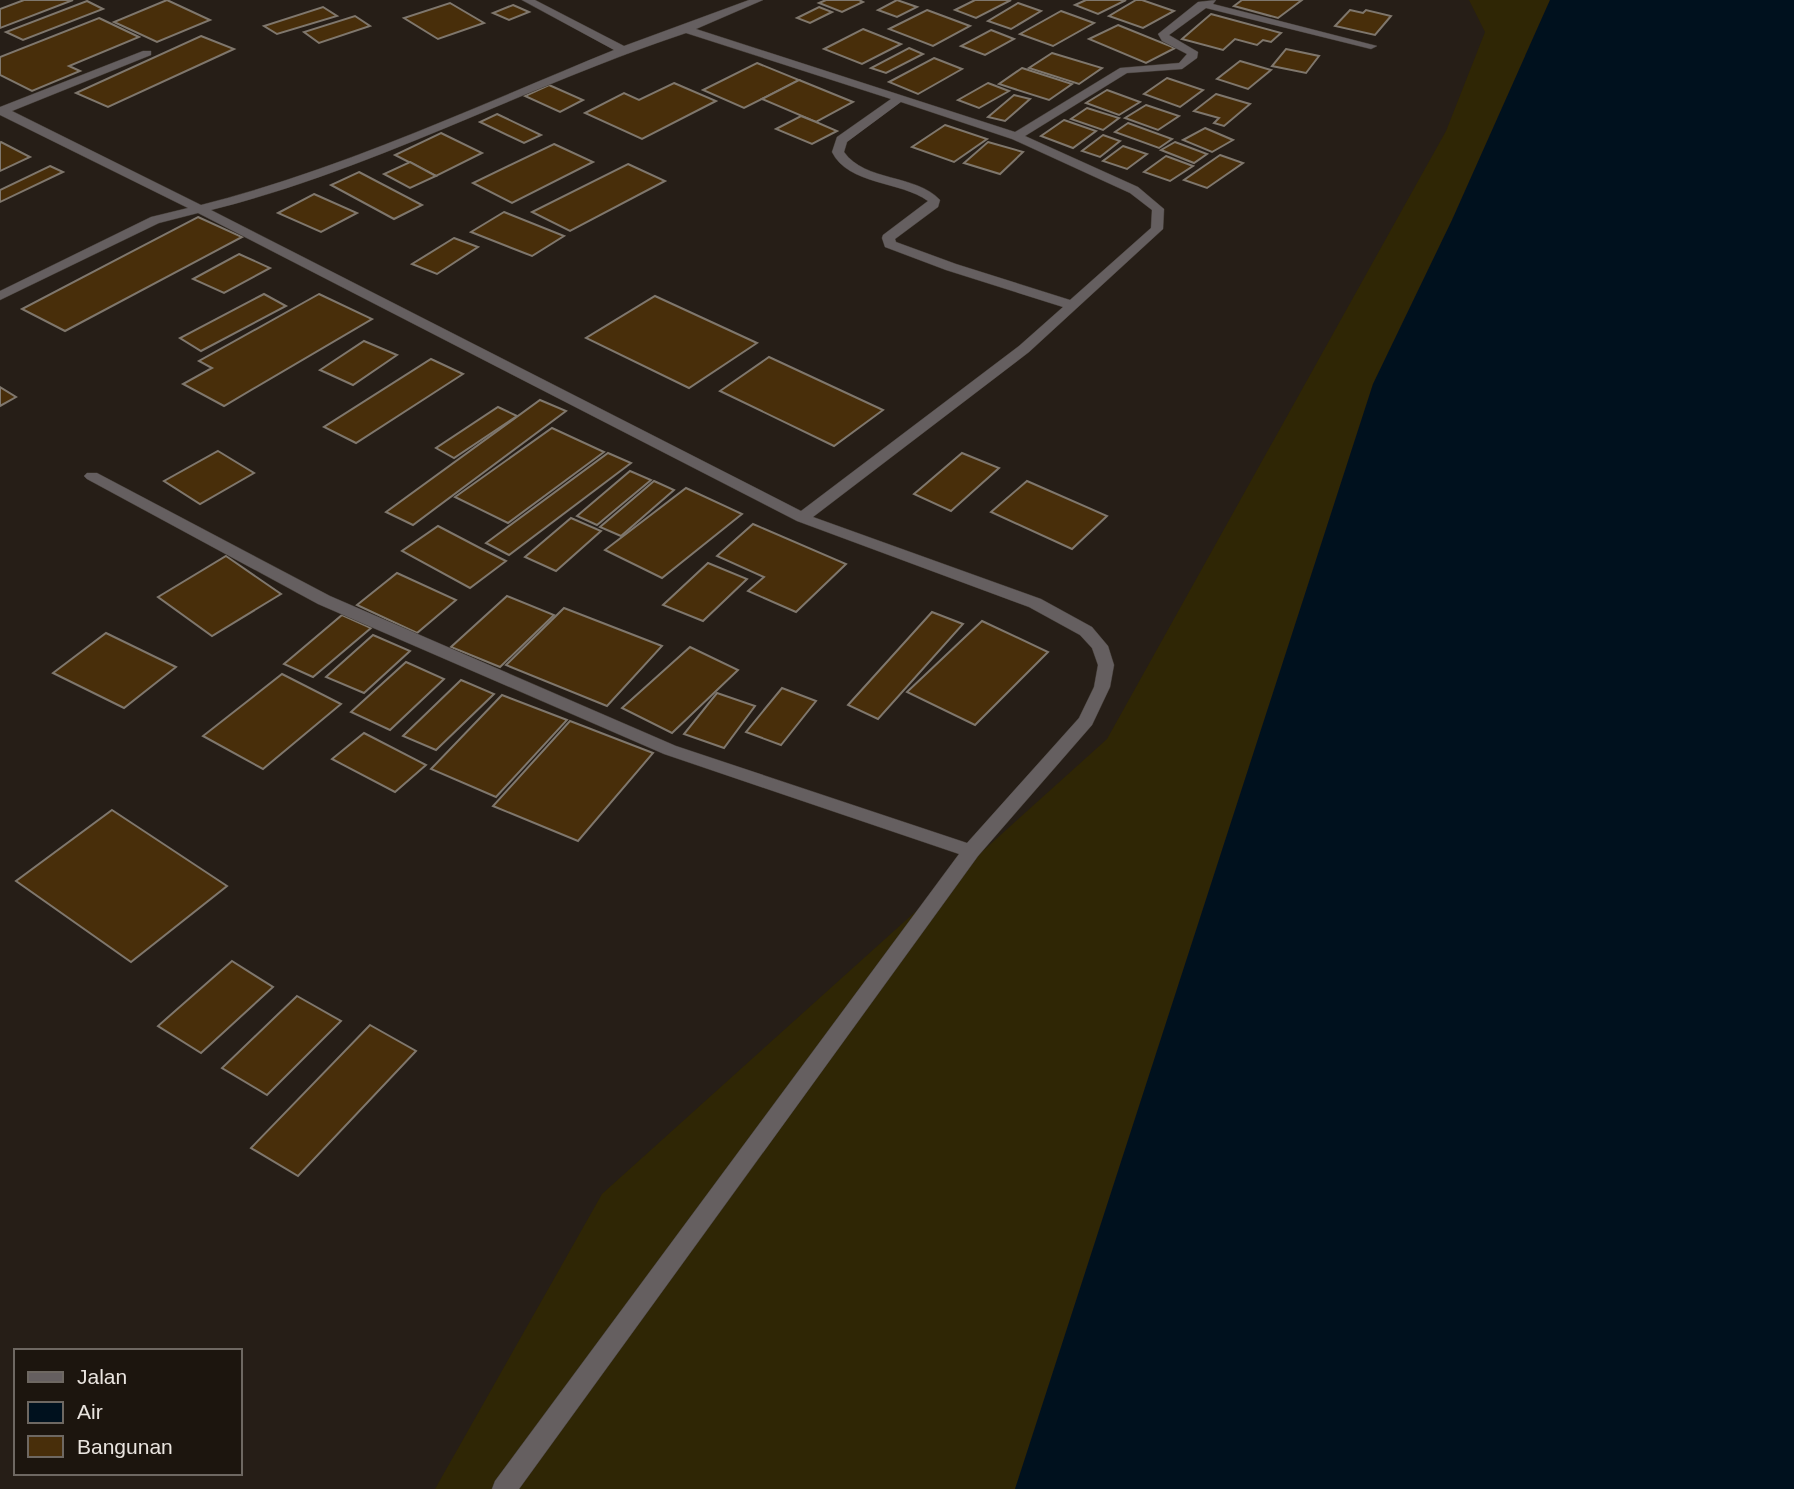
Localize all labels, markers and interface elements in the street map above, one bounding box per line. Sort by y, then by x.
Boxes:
legend [14,1349,242,1475]
text: Jalan [77,1365,127,1388]
text: Air [77,1400,103,1423]
text: Bangunan [77,1435,173,1458]

